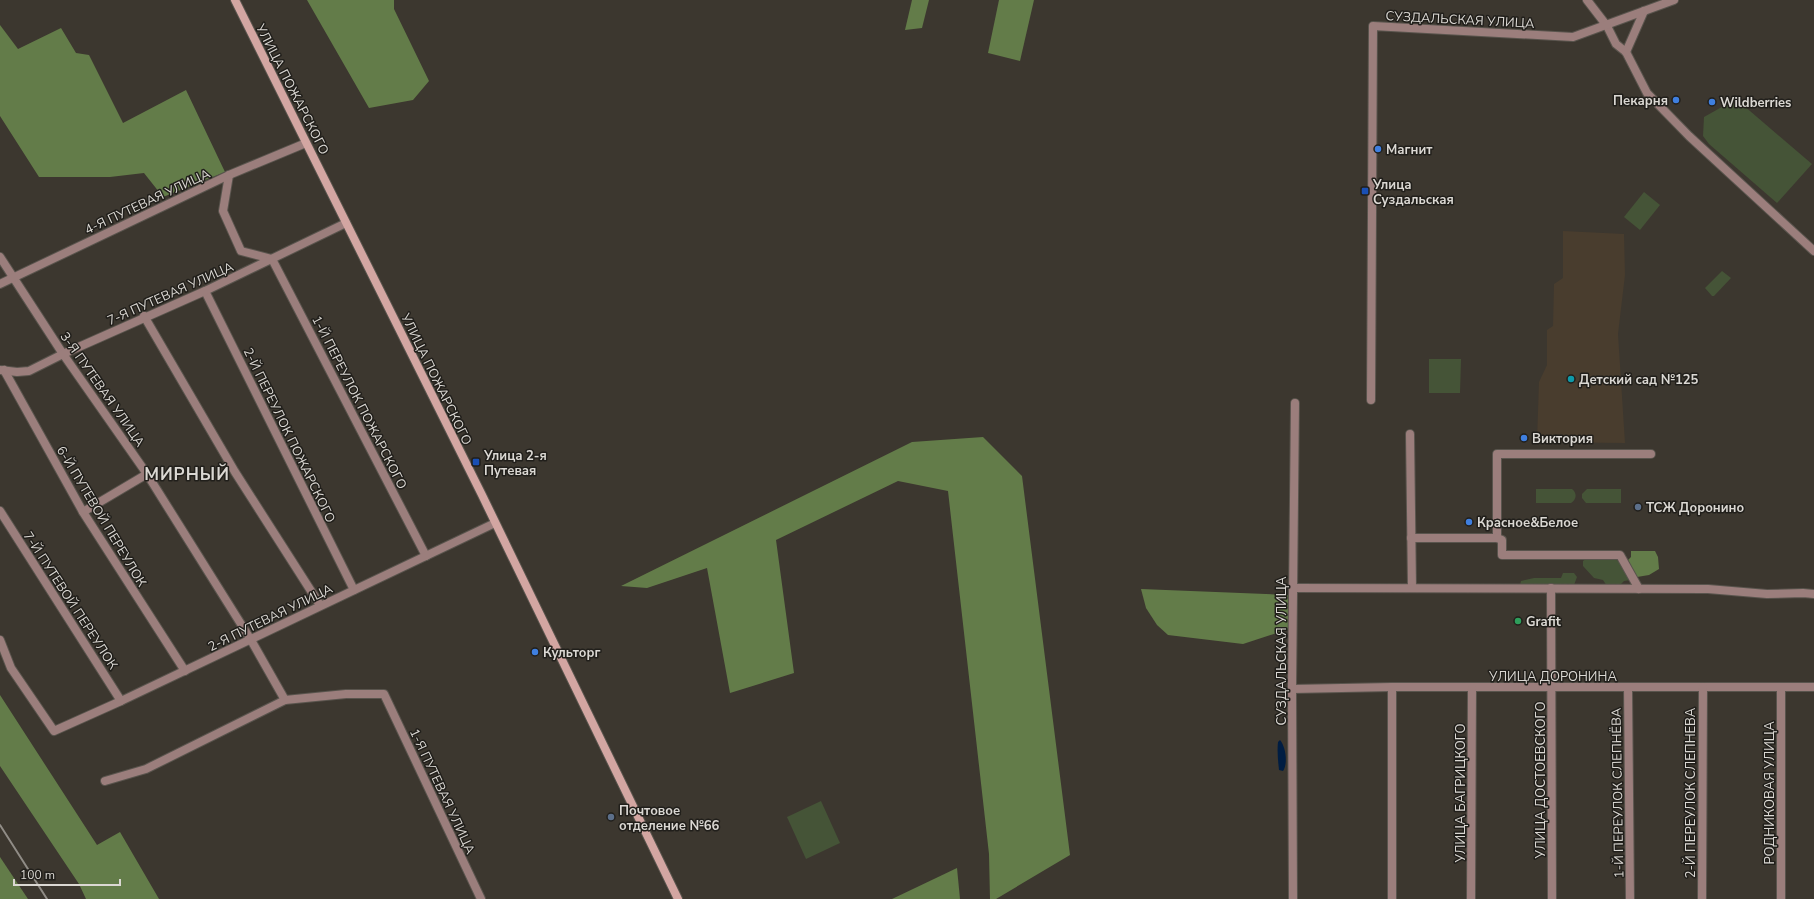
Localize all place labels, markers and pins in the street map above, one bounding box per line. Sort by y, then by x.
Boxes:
place label: Пекарня [1613,92,1668,110]
place label: Wildberries [1720,94,1791,112]
marker: Пекарня [1671,95,1681,105]
marker: Wildberries [1707,97,1717,107]
place label: Магнит [1386,141,1433,159]
marker: Магнит [1373,144,1383,154]
place label: Улица Суздальская [1372,176,1454,209]
marker: Улица Суздальская [1360,186,1370,196]
place label: Детский сад №125 [1579,371,1699,389]
marker: Детский сад №125 [1566,374,1576,384]
place label: Виктория [1532,430,1593,448]
marker: Виктория [1519,433,1529,443]
place label: Улица 2-я Путевая [483,447,547,480]
marker: Улица 2-я Путевая [471,457,481,467]
place label: ТСЖ Доронино [1646,499,1744,517]
marker: ТСЖ Доронино [1633,502,1643,512]
place label: Красное&Белое [1477,514,1578,532]
marker: Красное&Белое [1464,517,1474,527]
place label: Grafit [1526,613,1562,631]
marker: Grafit [1513,616,1523,626]
place label: Культорг [543,644,600,662]
marker: Культорг [530,647,540,657]
place label: Почтовое отделение №66 [619,802,720,835]
marker: Почтовое отделение №66 [606,812,616,822]

